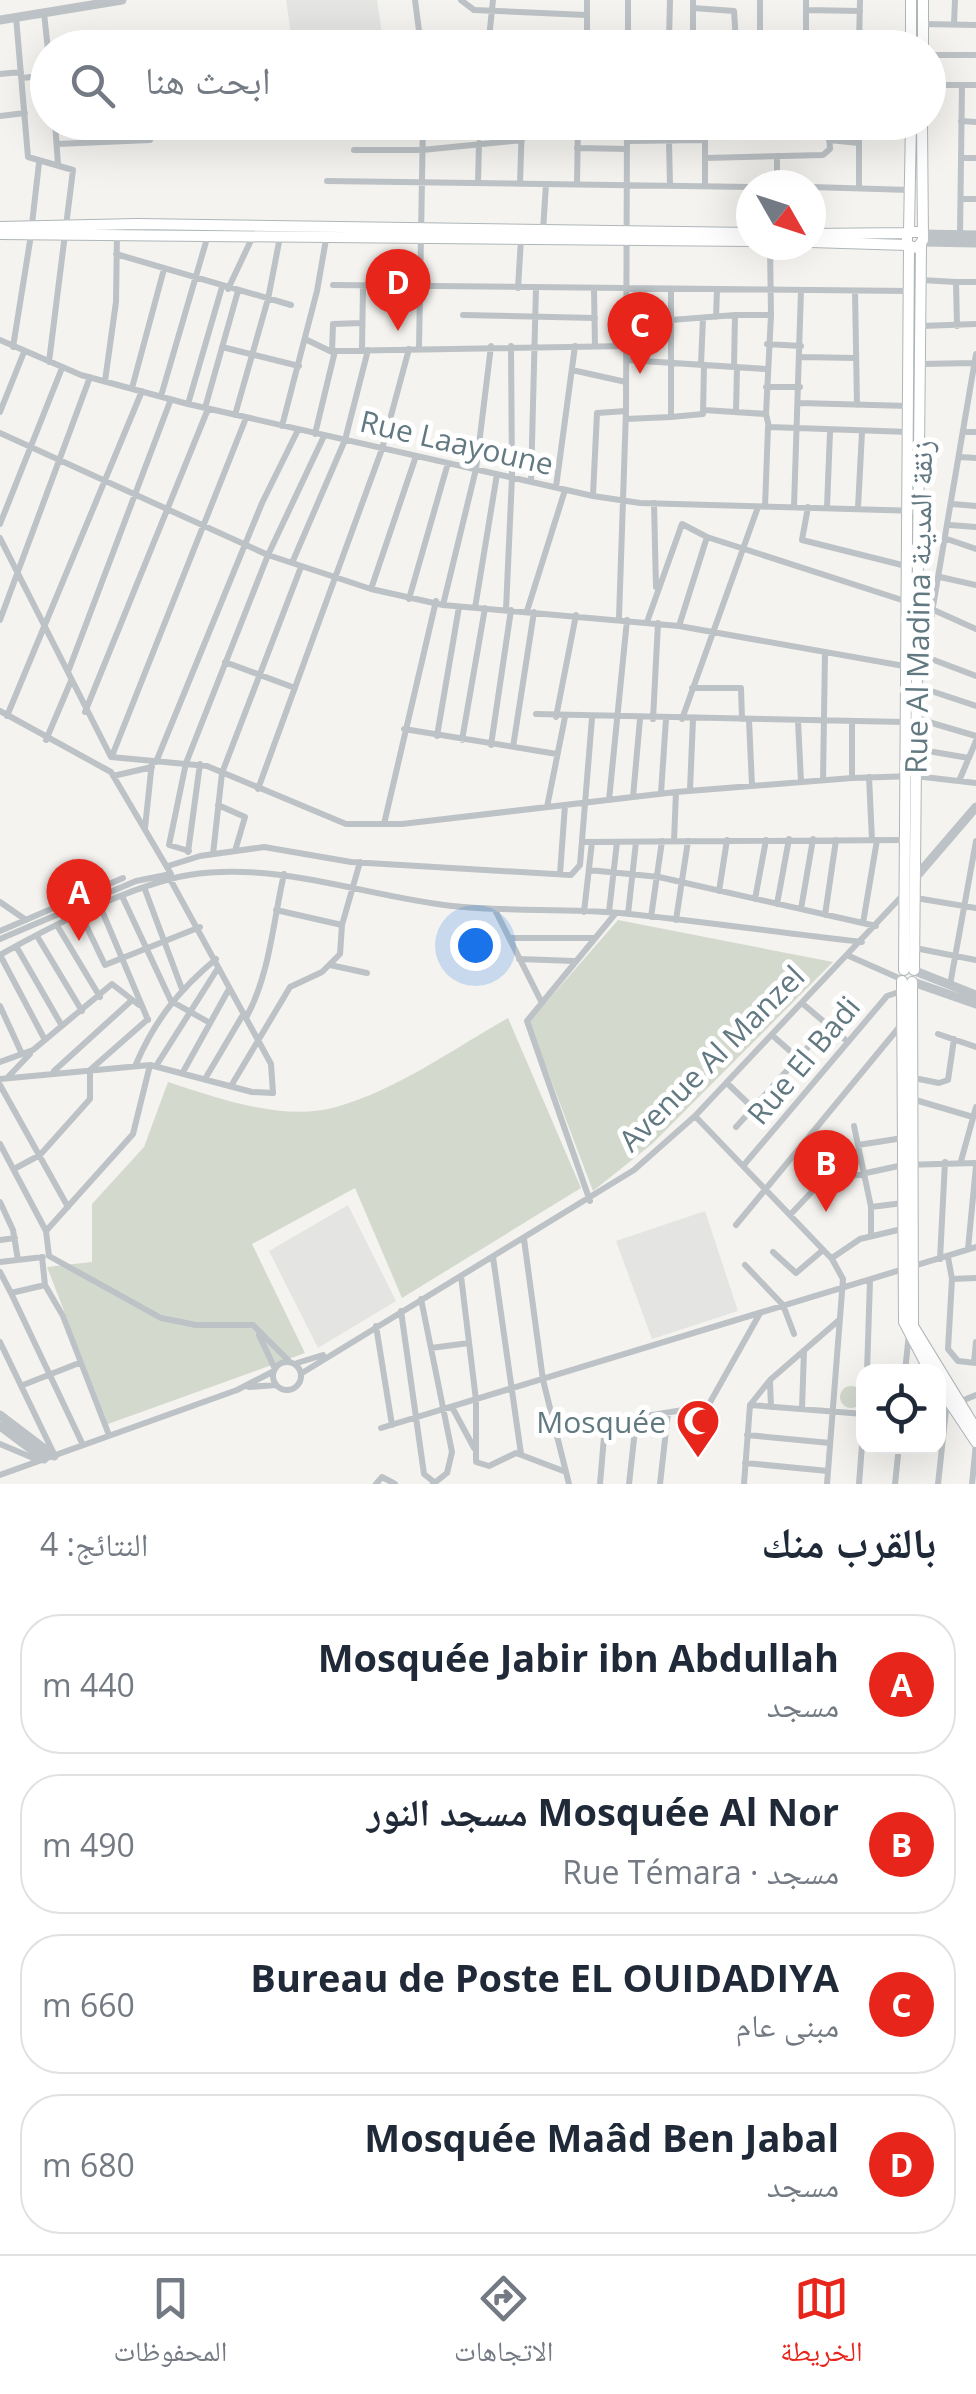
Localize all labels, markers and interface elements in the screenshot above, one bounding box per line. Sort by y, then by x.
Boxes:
search box [30,30,946,140]
text: ابحث هنا [145,53,271,105]
icon: search [65,58,120,113]
north arrow [736,170,826,260]
pin: D [366,248,430,331]
pin: C [608,292,672,374]
street label: Rue Laayoune [356,400,558,484]
street label: Rue Al Madina زنقة المدينة [895,440,941,774]
pin: A [46,858,112,941]
your location [450,920,501,971]
street label: Avenue Al Manzel [609,956,813,1160]
street label: Rue El Badi [737,987,869,1133]
pin: B [794,1130,858,1212]
map controls [856,1364,946,1454]
button: locate [856,1364,946,1454]
mosque icon: Mosquée [675,1398,721,1459]
place label: Mosquée [536,1401,666,1442]
text: بالقرب منك [761,1513,936,1570]
text: النتائج: 4 [40,1522,149,1565]
text: Mosquée Jabir ibn Abdullah [318,1631,839,1683]
text: 440 m [42,1663,135,1706]
text: A [890,1663,913,1706]
text: مسجد [767,1683,839,1726]
text: Mosquée Al Nor مسجد النور [367,1785,839,1837]
text: 490 m [42,1823,135,1866]
text: B [891,1823,912,1866]
text: مسجد · Rue Témara [562,1850,839,1893]
text: Bureau de Poste EL OUIDADIYA [250,1951,839,2003]
text: 660 m [42,1983,135,2026]
text: C [891,1983,912,2026]
text: مبنى عام [736,2003,839,2046]
text: Mosquée Maâd Ben Jabal [364,2111,839,2163]
text: 680 m [42,2143,135,2186]
text: D [890,2143,913,2186]
text: مسجد [767,2163,839,2206]
tab: المحفوظات [113,2271,227,2379]
tab: الاتجاهات [454,2271,553,2379]
tab: الخريطة [780,2271,863,2379]

